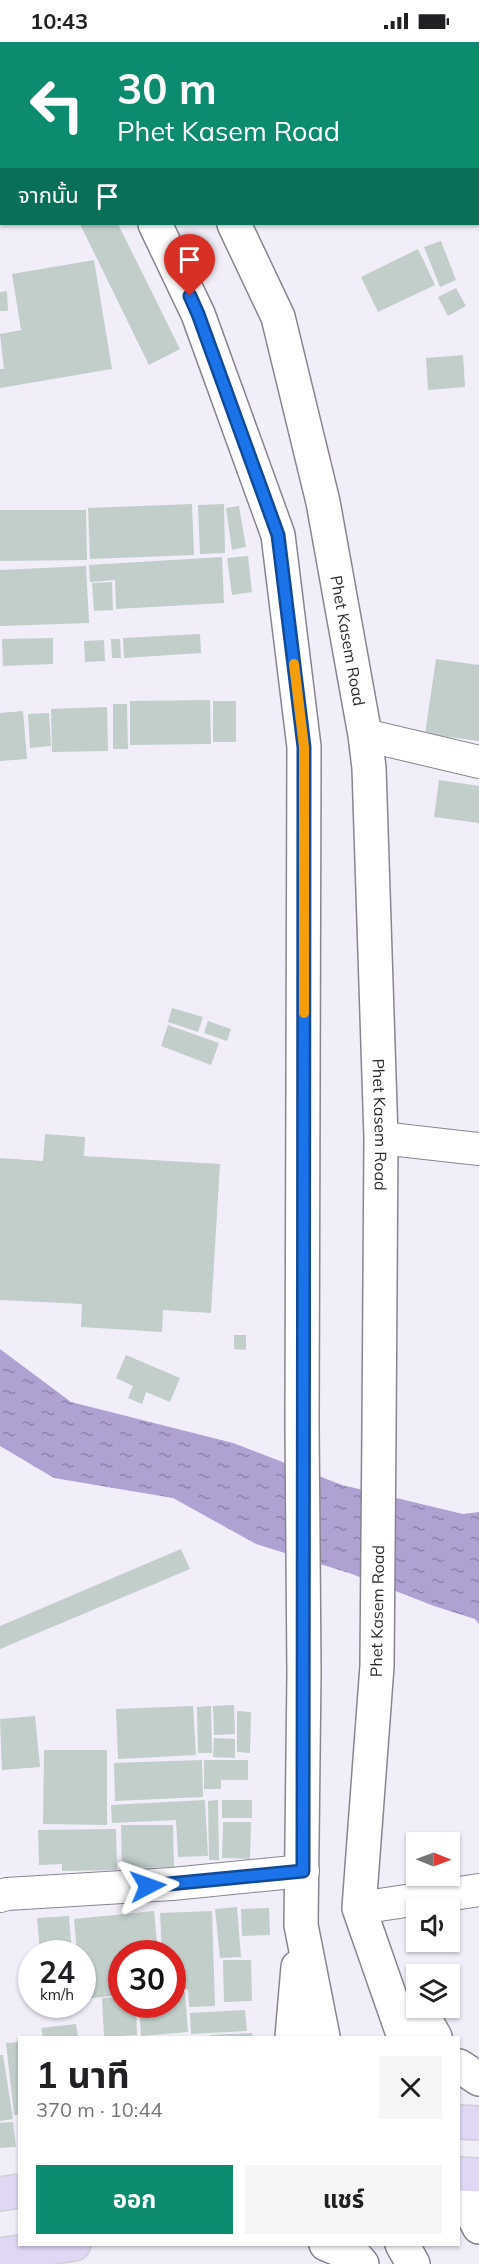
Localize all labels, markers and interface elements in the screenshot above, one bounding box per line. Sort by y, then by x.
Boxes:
text: 10:43 [30,7,88,35]
text: 30 m [117,62,217,115]
icon: left [18,66,96,144]
text: Phet Kasem Road [117,114,340,148]
icon: arrive [91,180,124,213]
text: จากนั้น [18,181,79,209]
pin [164,234,215,296]
icon: arrive [173,243,206,276]
street label: Phet Kasem Road [326,574,370,707]
street label: Phet Kasem Road [368,1058,391,1191]
street label: Phet Kasem Road [366,1545,388,1677]
north arrow [406,1832,460,1886]
map controls [406,1832,460,2018]
position arrow [116,1854,180,1918]
button: sound [406,1898,460,1952]
speed limit sign: 30 [108,1940,186,2018]
text: 24 [39,1953,75,1991]
button: layers [406,1964,460,2018]
text: km/h [40,1985,74,2004]
text: 1 นาที [36,2052,130,2097]
button: close [379,2056,442,2119]
text: 370 m · 10:44 [36,2097,162,2122]
button: ออก [36,2165,233,2234]
button: แชร์ [245,2165,442,2234]

